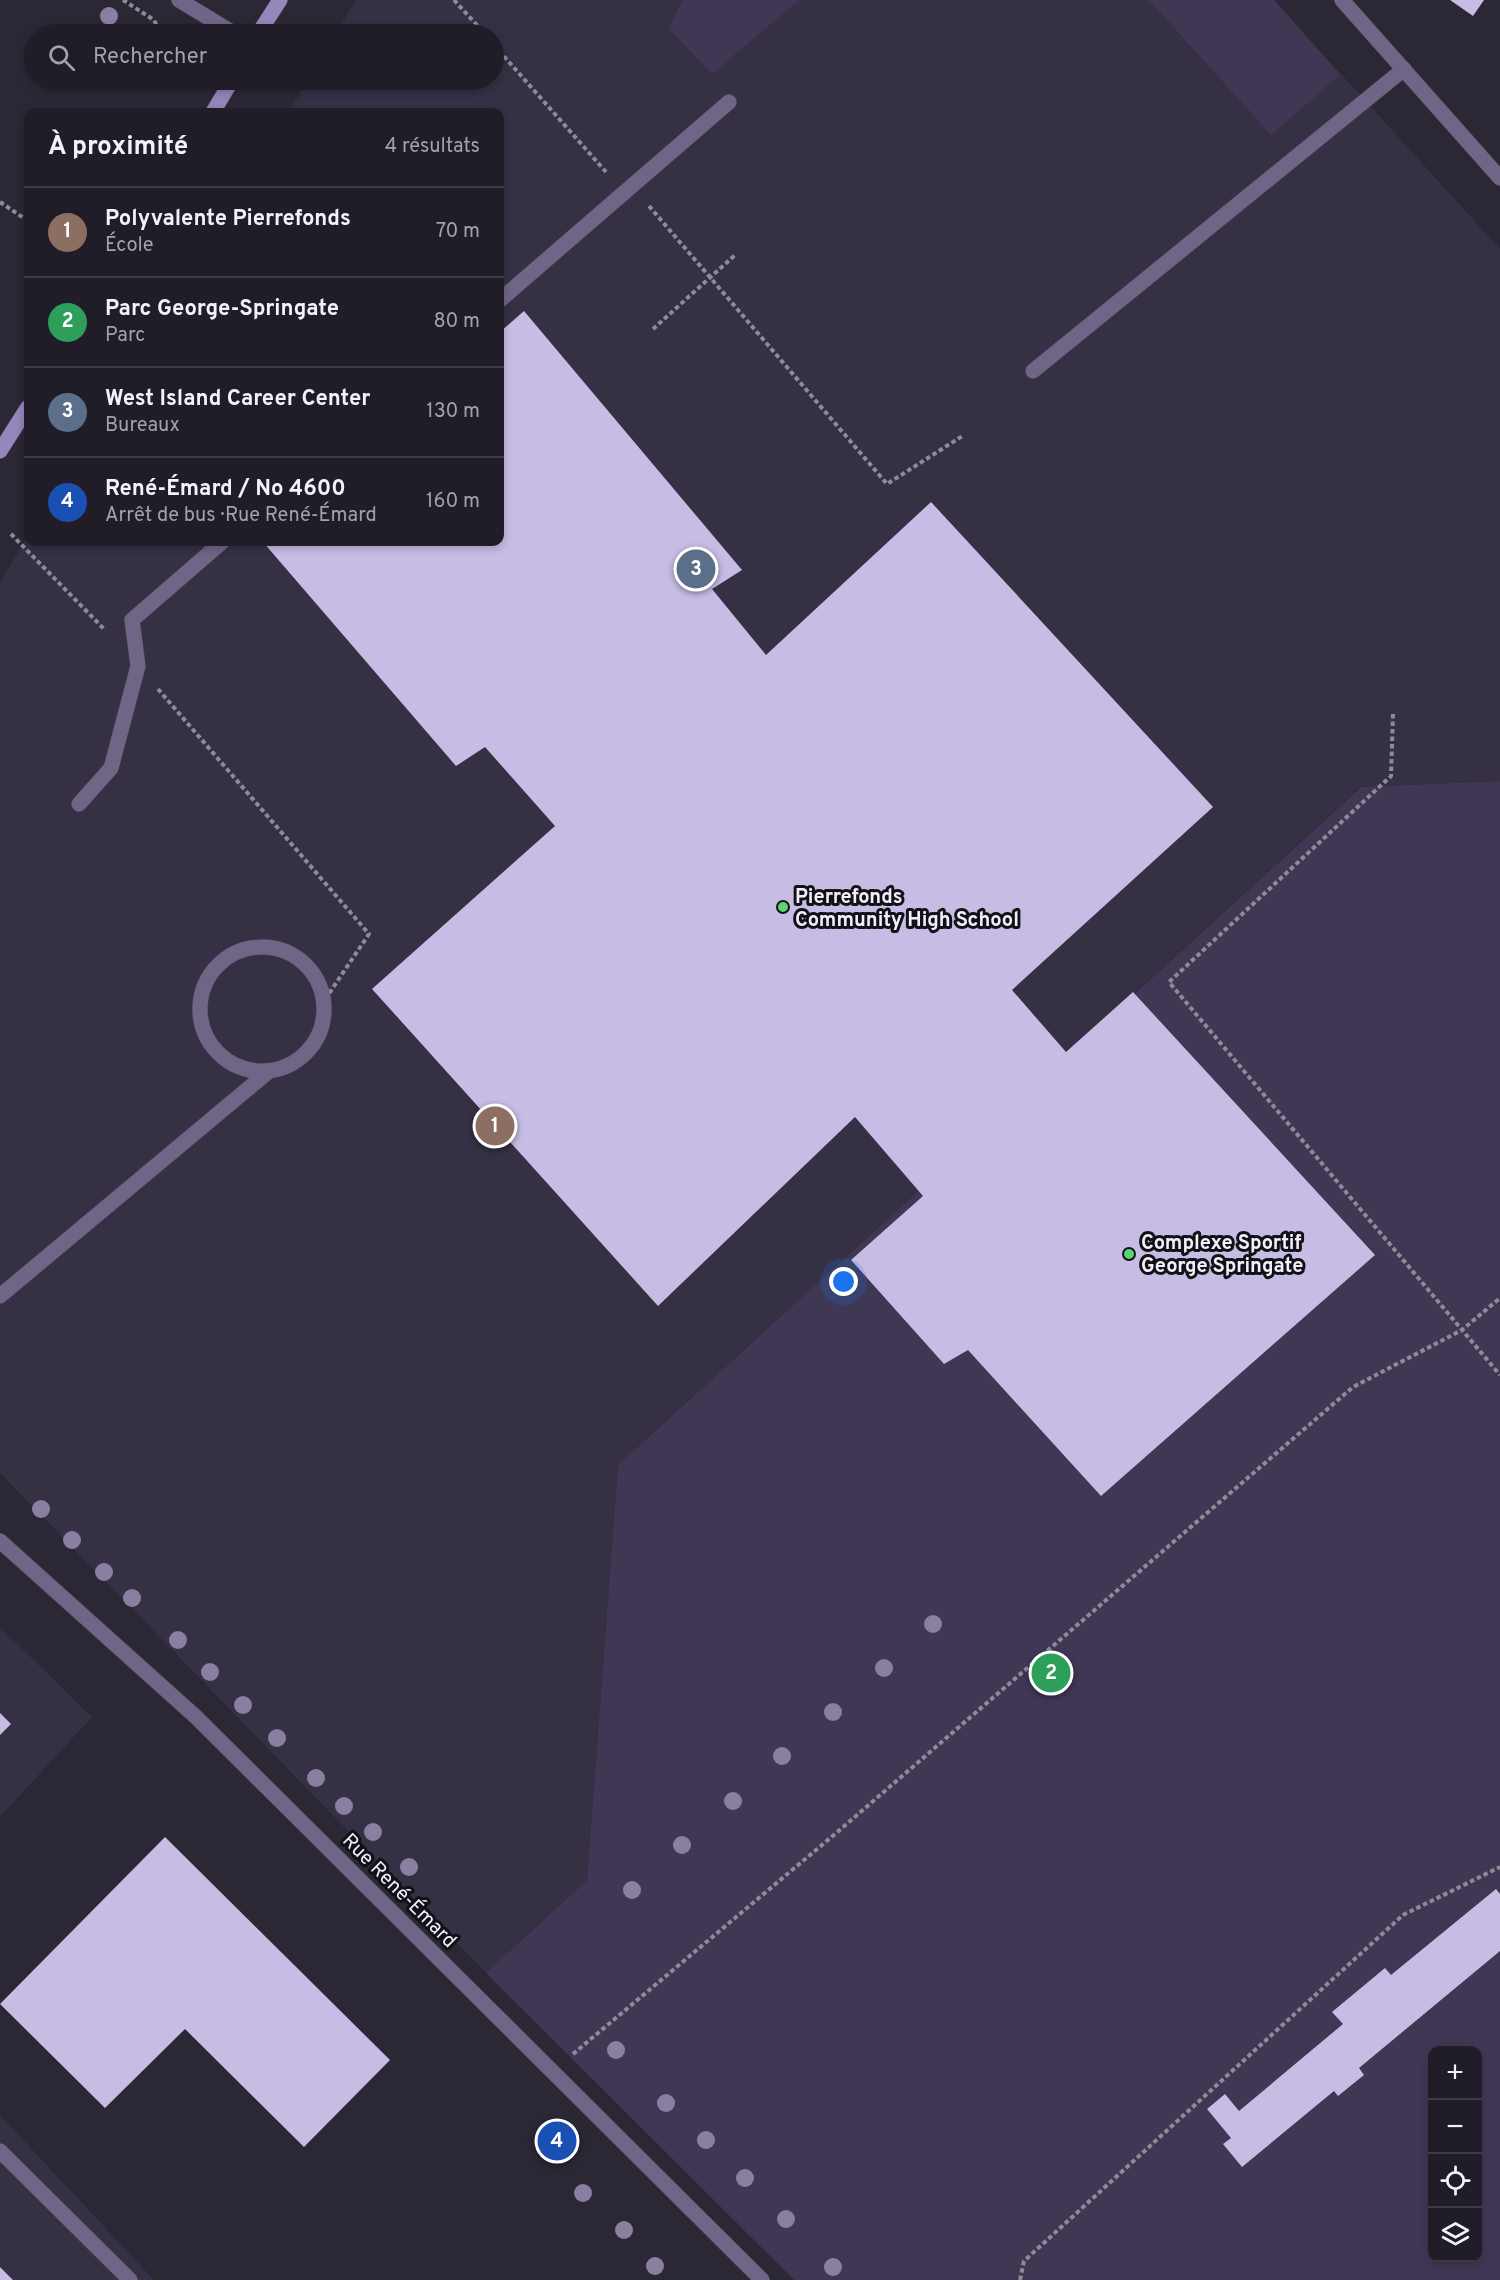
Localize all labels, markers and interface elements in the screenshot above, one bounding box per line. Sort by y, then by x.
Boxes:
search box [24,24,504,90]
icon: search [45,41,78,74]
text: Rechercher [93,44,207,71]
text: À proximité [48,131,188,164]
text: 4 résultats [385,134,480,160]
text: Polyvalente Pierrefonds [105,206,351,233]
text: 1 [64,219,72,245]
text: 70 m [436,219,480,245]
text: École [105,233,154,259]
text: Parc George-Springate [105,296,339,323]
text: 2 [61,309,74,335]
text: 80 m [434,309,480,335]
text: Parc [105,323,145,349]
text: West Island Career Center [105,386,371,413]
text: 3 [62,399,74,425]
text: 130 m [426,399,480,425]
text: Bureaux [105,413,180,439]
text: René-Émard / No 4600 [105,476,346,503]
text: 4 [61,489,74,515]
text: 160 m [426,489,480,515]
text: Arrêt de bus · Rue René-Émard [105,503,377,529]
pin: 3 [676,546,716,592]
place label: Pierrefonds Community High School [795,885,1019,934]
marker: Pierrefonds Community High School [776,900,790,914]
pin: 1 [476,1104,514,1148]
place label: Complexe Sportif George Springate [1141,1231,1303,1280]
marker: Complexe Sportif George Springate [1122,1247,1136,1261]
your location [829,1267,858,1296]
pin: 2 [1032,1650,1070,1696]
street label: Rue René-Émard [336,1827,463,1954]
map controls [1428,2046,1482,2262]
button: + [1428,2046,1482,2100]
button: − [1428,2100,1482,2154]
pin: 4 [538,2118,576,2164]
button: locate [1428,2154,1482,2208]
button: layers [1428,2208,1482,2262]

